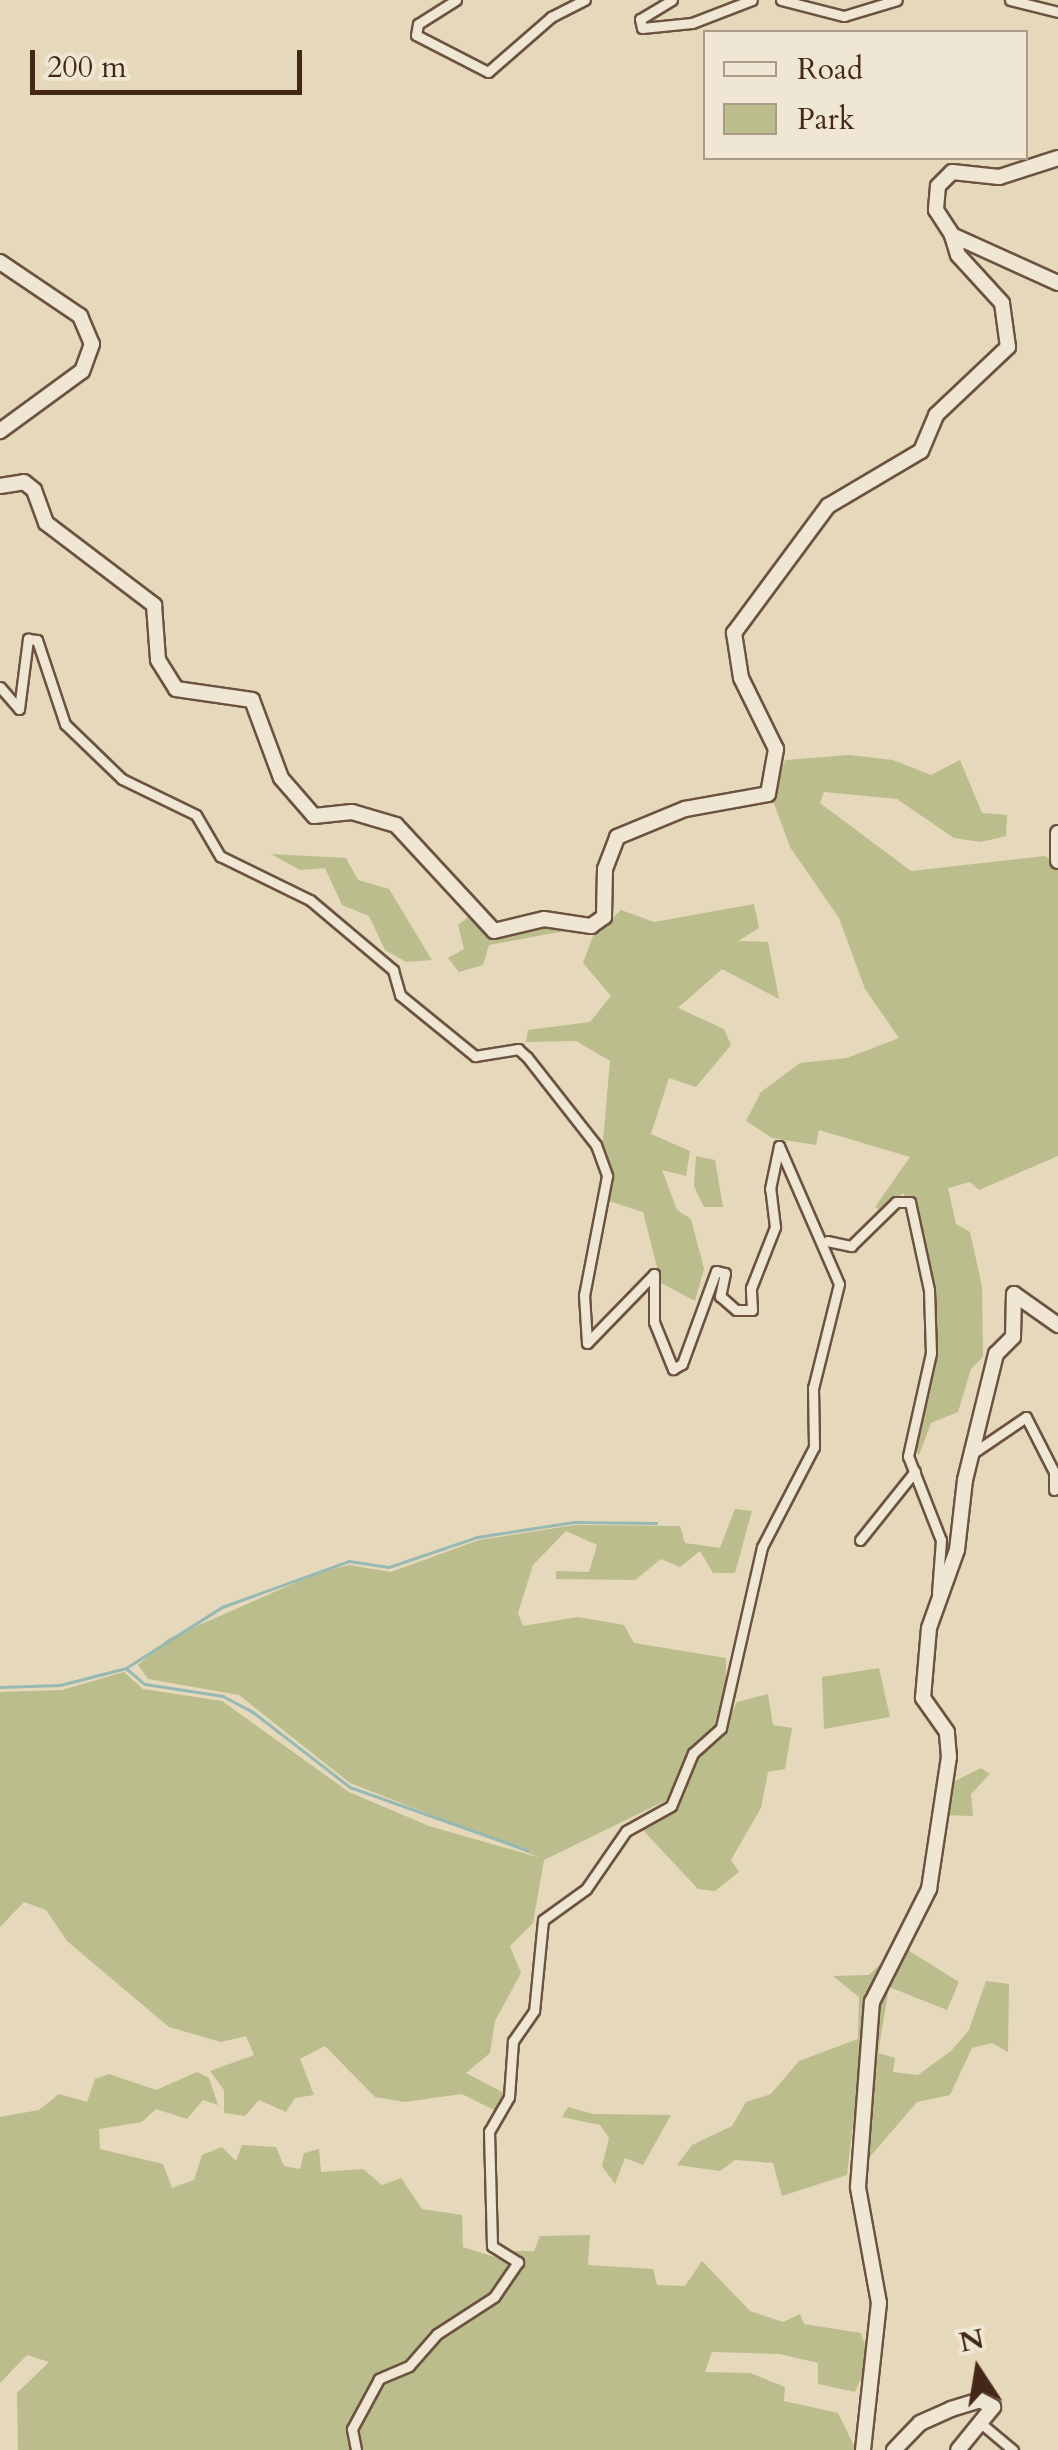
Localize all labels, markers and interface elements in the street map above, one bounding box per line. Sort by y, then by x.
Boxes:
scale bar [35,30,308,92]
legend [703,30,1028,160]
text: 200 m [47,47,127,88]
text: Road [797,49,863,90]
text: Park [797,99,855,140]
north arrow [928,2320,1028,2420]
text: N [956,2320,988,2362]

